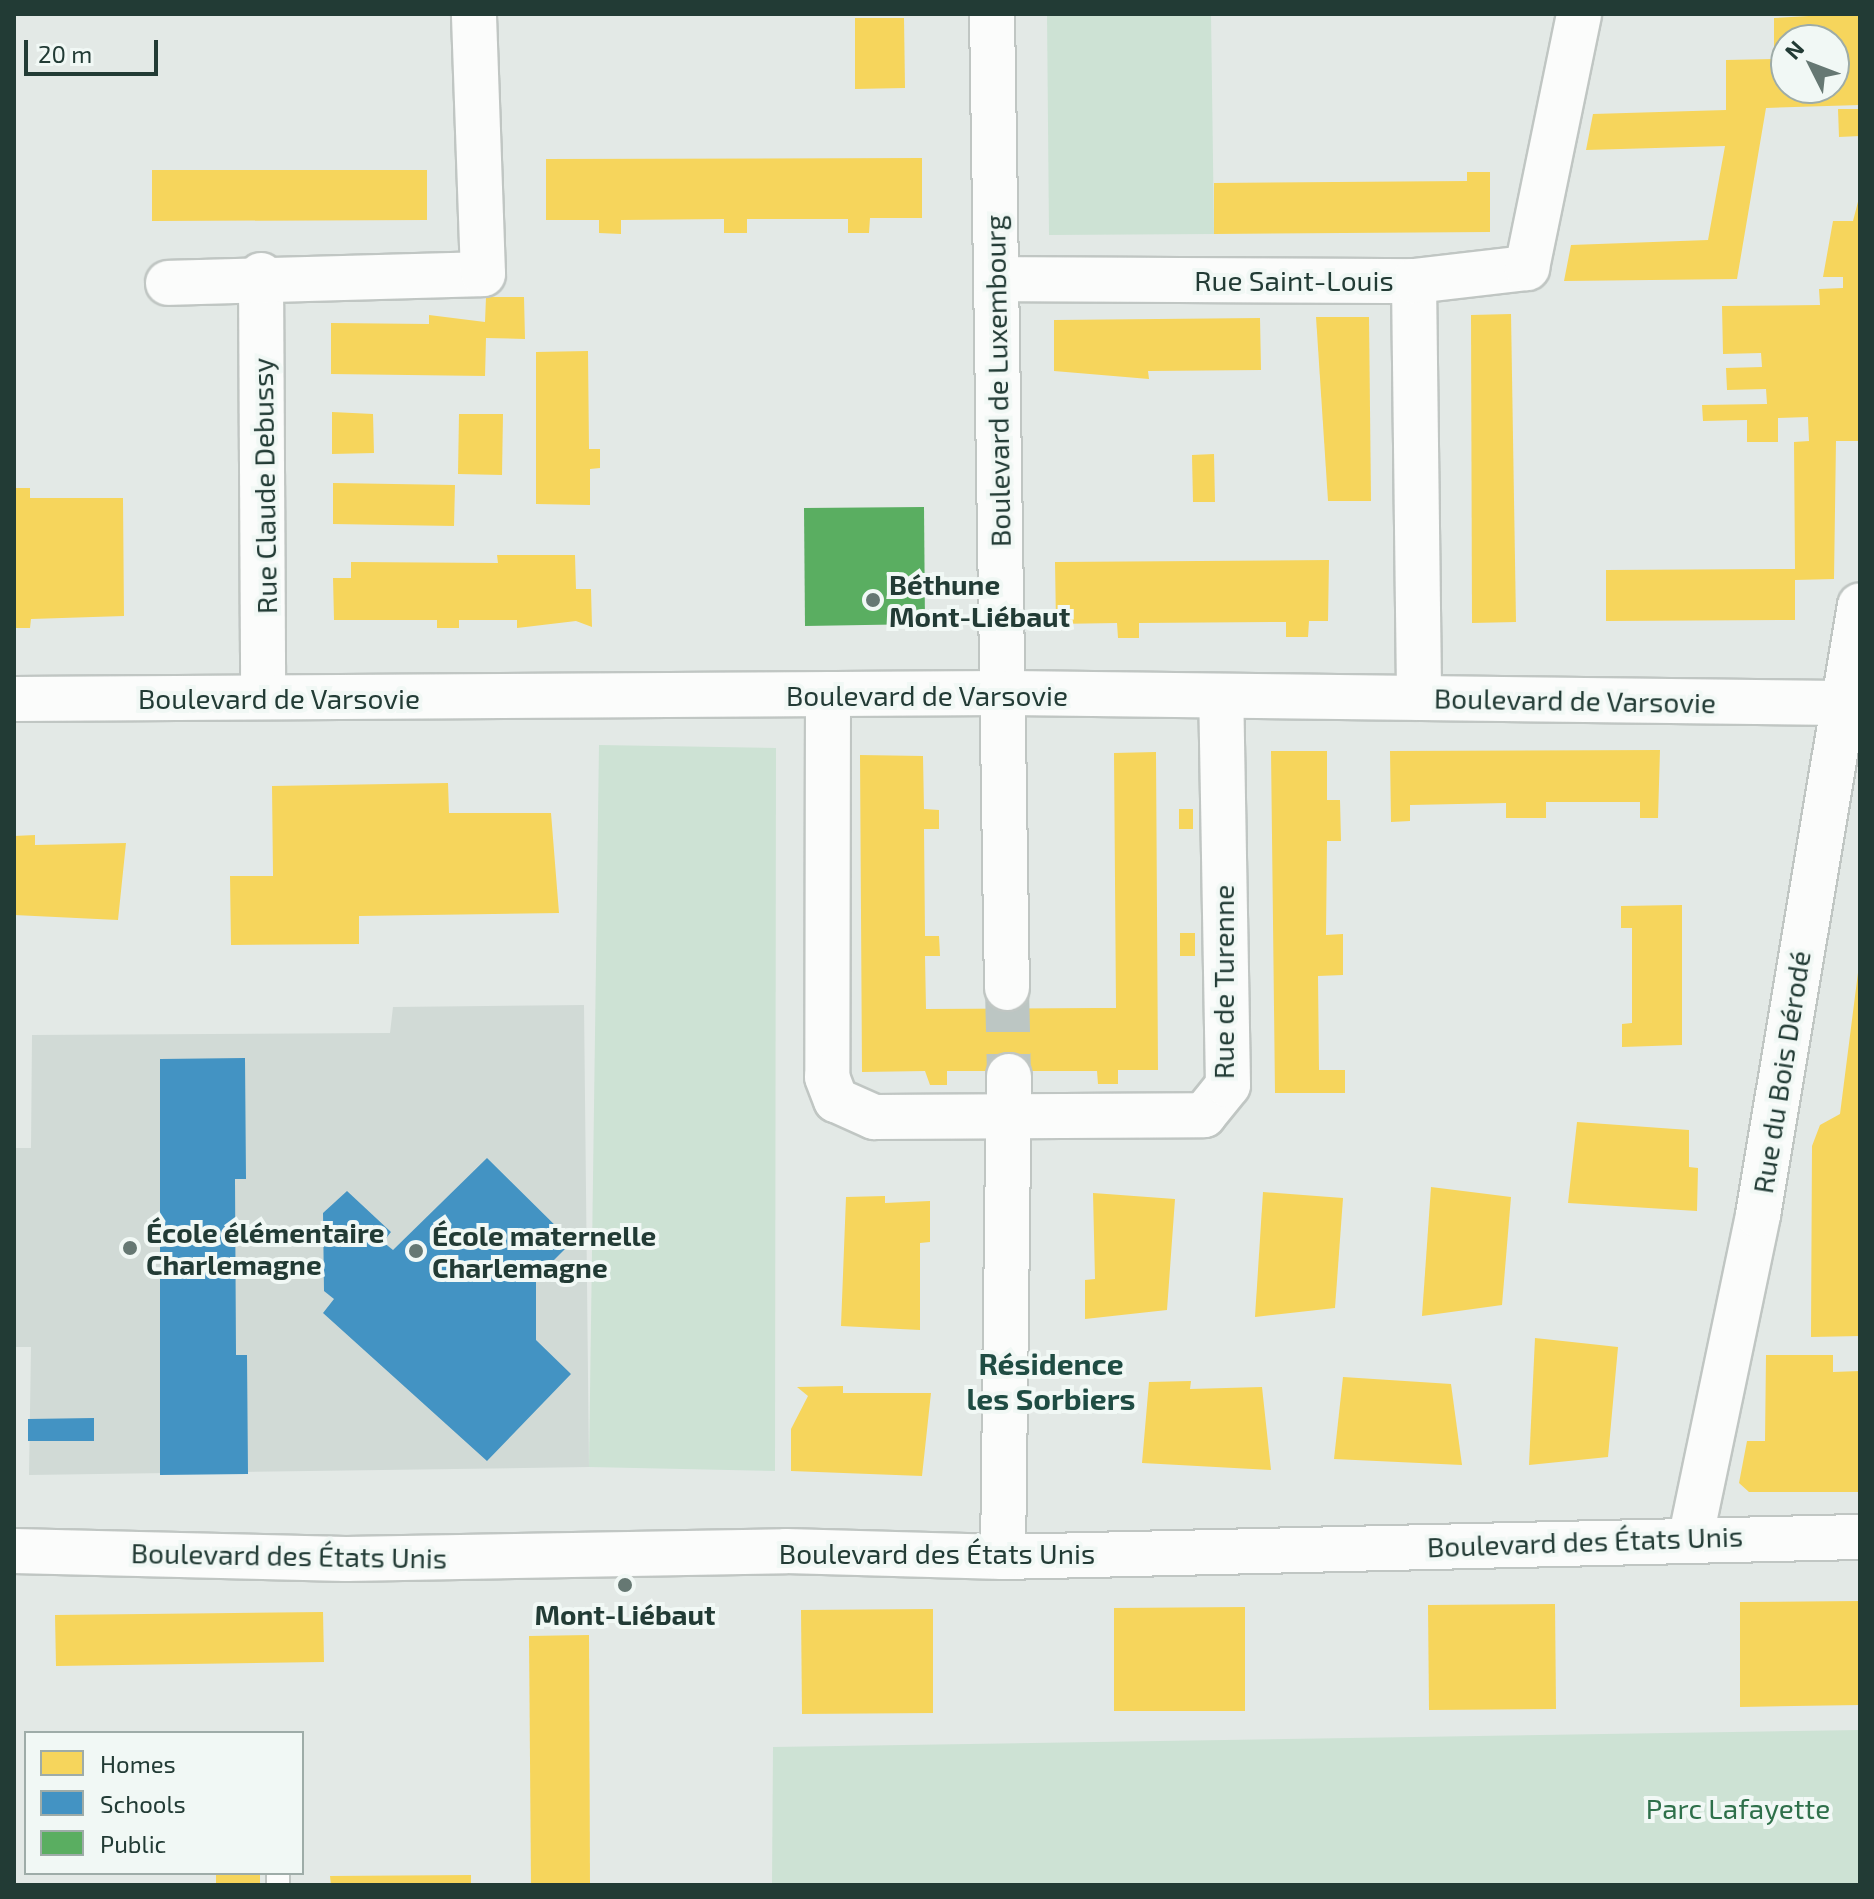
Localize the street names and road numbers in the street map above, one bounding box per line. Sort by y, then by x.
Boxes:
street label: Boulevard de Luxembourg [977,215,1017,547]
street label: Rue Saint-Louis [1194,263,1394,297]
street label: Rue Claude Debussy [245,358,283,614]
street label: Boulevard de Varsovie [786,678,1068,712]
street label: Boulevard de Varsovie [138,681,420,715]
street label: Boulevard de Varsovie [1433,681,1717,719]
street label: Rue de Turenne [1206,884,1240,1080]
street label: Rue du Bois Dérodé [1745,948,1817,1196]
street label: Boulevard des États Unis [1426,1519,1744,1563]
street label: Boulevard des États Unis [131,1535,447,1575]
street label: Boulevard des États Unis [779,1536,1095,1570]

